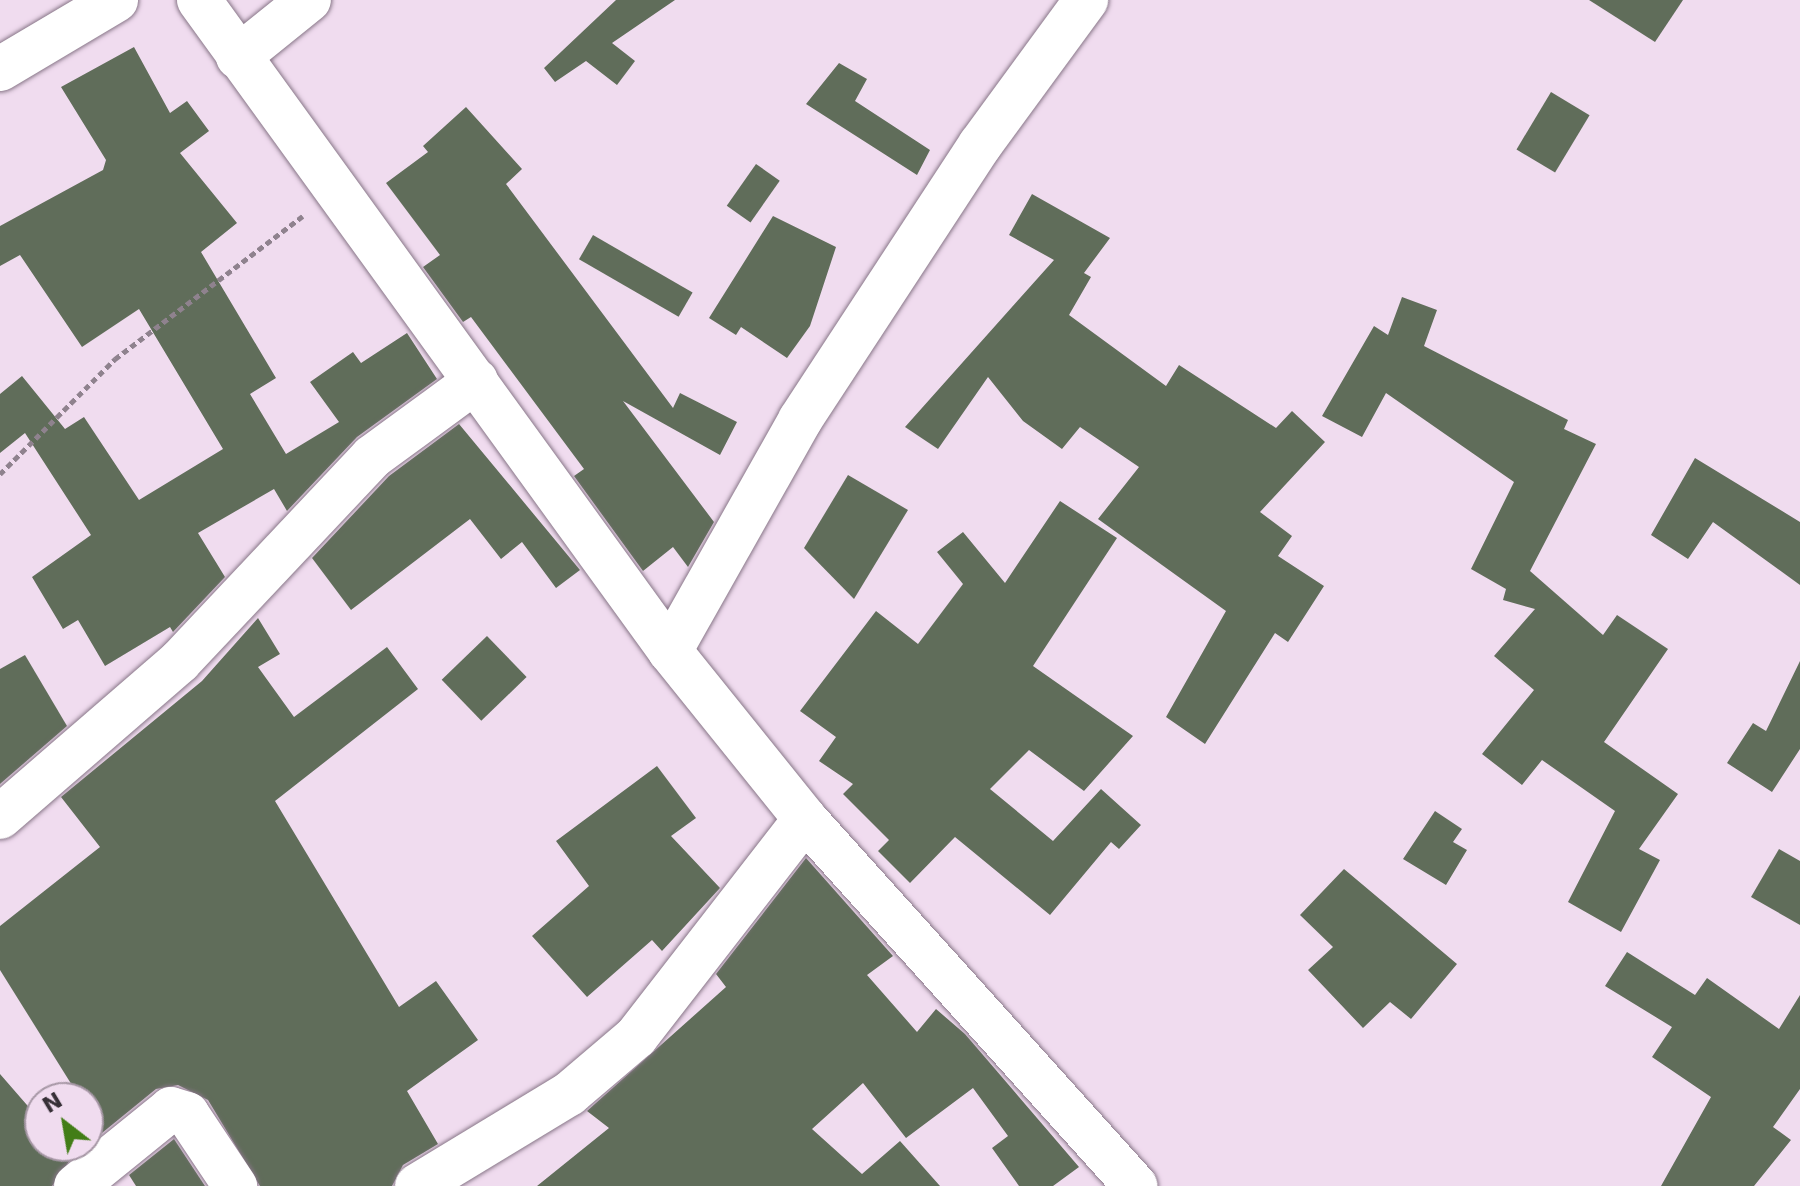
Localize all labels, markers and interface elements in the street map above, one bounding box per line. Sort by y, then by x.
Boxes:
north arrow [24,1082,104,1162]
text: N [38,1087,67,1118]

